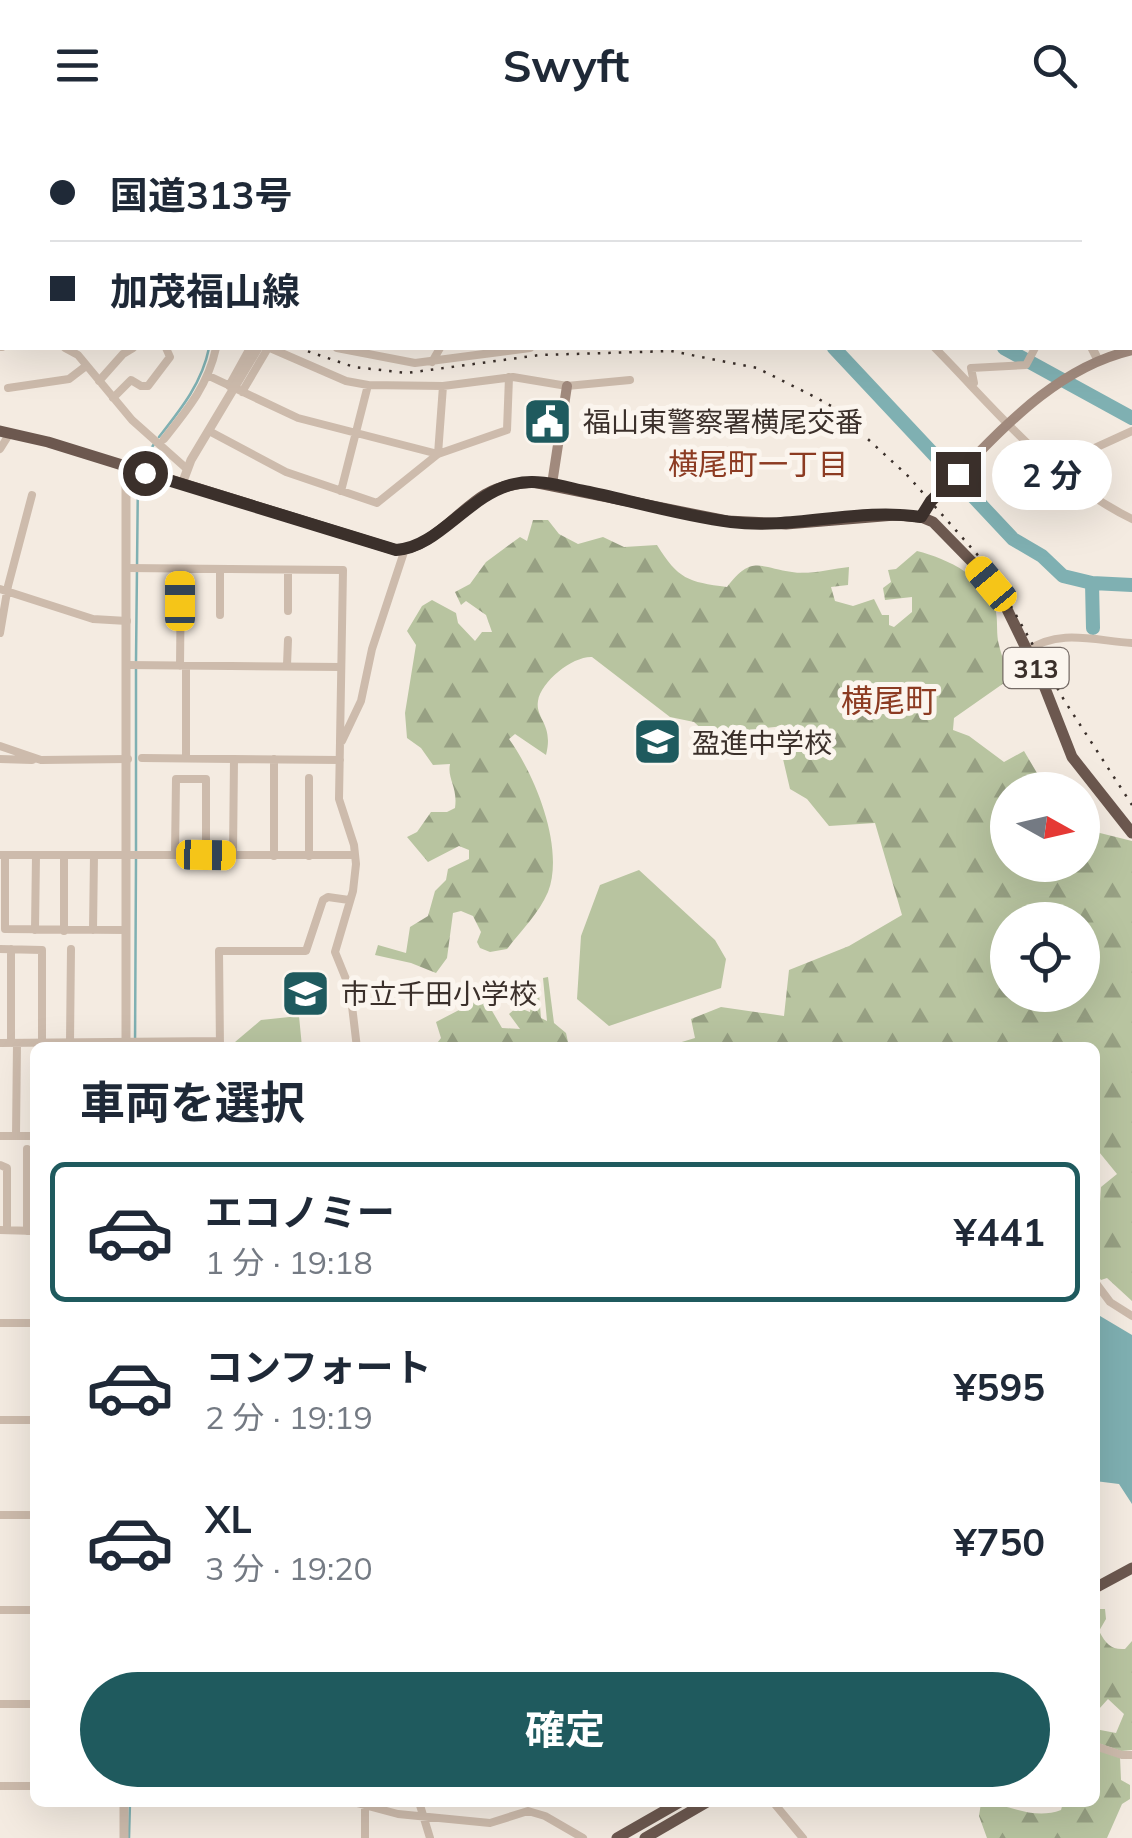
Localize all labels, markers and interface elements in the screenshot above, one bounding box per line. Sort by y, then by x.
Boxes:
text: Swyft [503,37,629,93]
icon: menu [50,38,105,93]
icon: search [1027,38,1082,93]
text: 国道313号 [110,171,292,219]
text: 加茂福山線 [110,267,300,315]
public building icon: 福山東警察署横尾交番 [522,395,574,447]
place label: 福山東警察署横尾交番 [583,404,863,439]
callout: 2 分 [993,439,1113,509]
district label: 横尾町一丁目 [668,445,848,483]
route start [123,451,168,496]
route end [936,452,981,497]
text: 2 分 [1022,455,1082,495]
car [960,551,1022,617]
car [165,571,195,631]
road number: 313 [1004,648,1068,688]
district label: 横尾町 [841,680,937,720]
school or university icon: 盈進中学校 [631,716,683,768]
place label: 盈進中学校 [692,725,832,760]
north arrow [990,772,1100,882]
map controls [990,772,1100,1012]
car [176,839,236,871]
button: locate [990,902,1100,1012]
school or university icon: 市立千田小学校 [280,967,332,1019]
place label: 市立千田小学校 [341,976,537,1011]
text: 車両を選択 [80,1074,305,1130]
icon: car [85,1187,175,1277]
text: エコノミー [205,1188,395,1236]
text: ¥441 [954,1208,1045,1256]
text: 1 分 · 19:18 [205,1242,373,1282]
icon: car [85,1342,175,1432]
text: コンフォート [205,1343,432,1391]
text: ¥595 [954,1363,1045,1411]
text: 2 分 · 19:19 [205,1397,373,1437]
text: XL [205,1495,252,1543]
icon: car [85,1497,175,1587]
text: ¥750 [954,1518,1045,1566]
text: 3 分 · 19:20 [205,1548,373,1588]
button: 確定 [80,1672,1050,1787]

